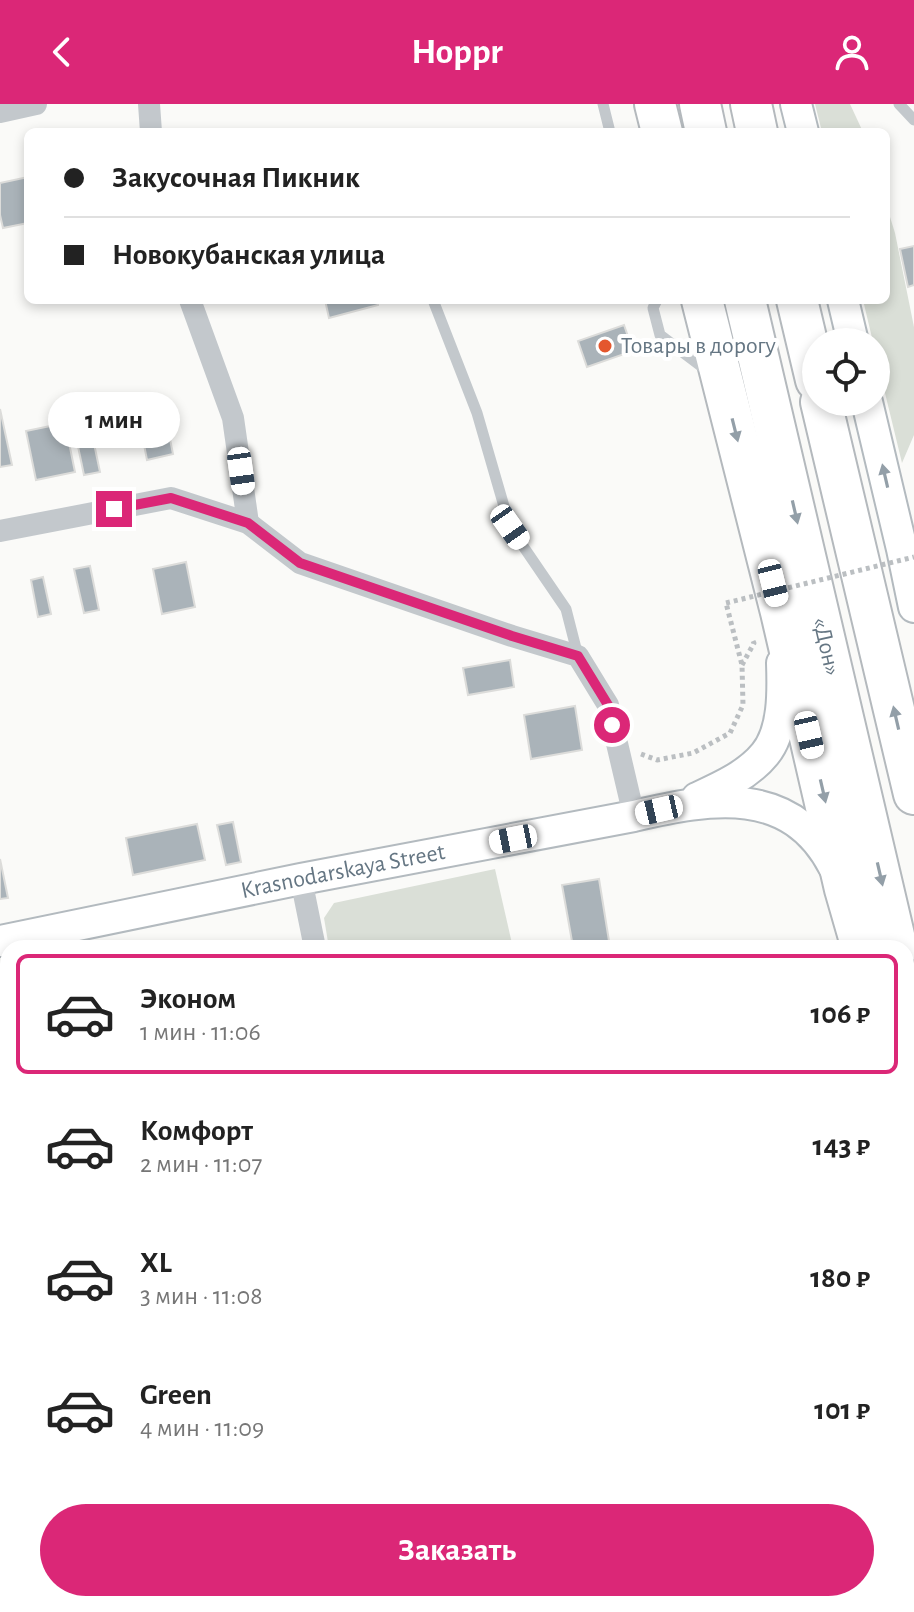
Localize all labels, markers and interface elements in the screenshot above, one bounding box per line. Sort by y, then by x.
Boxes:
icon: back [40,30,84,74]
icon: person [830,30,874,74]
text: Hoppr [411,34,503,70]
text: Закусочная Пикник [112,163,360,193]
text: Новокубанская улица [112,240,385,270]
map controls [802,328,890,416]
button: locate [802,328,890,416]
place label: Товары в дорогу [621,334,777,358]
marker: Товары в дорогу [596,337,614,355]
callout: 1 мин [48,393,180,449]
text: 1 мин [85,407,143,433]
one-way arrow [729,418,741,443]
car [226,446,256,496]
one-way arrow [878,463,891,488]
route end [96,491,132,527]
car [486,500,534,554]
one-way arrow [789,500,802,525]
car [756,557,790,609]
street label: «Дон» [808,615,845,678]
one-way arrow [889,705,902,730]
route start [594,707,630,743]
car [792,709,826,761]
one-way arrow [817,779,829,804]
car [633,793,685,827]
car [487,823,539,855]
street label: Krasnodarskaya Street [239,840,447,903]
one-way arrow [874,862,887,887]
icon: car [44,978,116,1050]
text: Эконом [140,984,236,1014]
text: 106 ₽ [811,999,870,1029]
text: 1 мин · 11:06 [140,1019,261,1045]
icon: car [44,1110,116,1182]
text: Комфорт [140,1116,253,1146]
text: 143 ₽ [813,1131,870,1161]
text: 2 мин · 11:07 [140,1151,262,1177]
icon: car [44,1242,116,1314]
text: XL [140,1248,172,1278]
text: 180 ₽ [810,1263,870,1293]
text: 3 мин · 11:08 [140,1283,263,1309]
icon: car [44,1374,116,1446]
text: Green [140,1380,212,1410]
text: 101 ₽ [814,1395,870,1425]
text: 4 мин · 11:09 [140,1415,264,1441]
button: Заказать [40,1504,874,1596]

